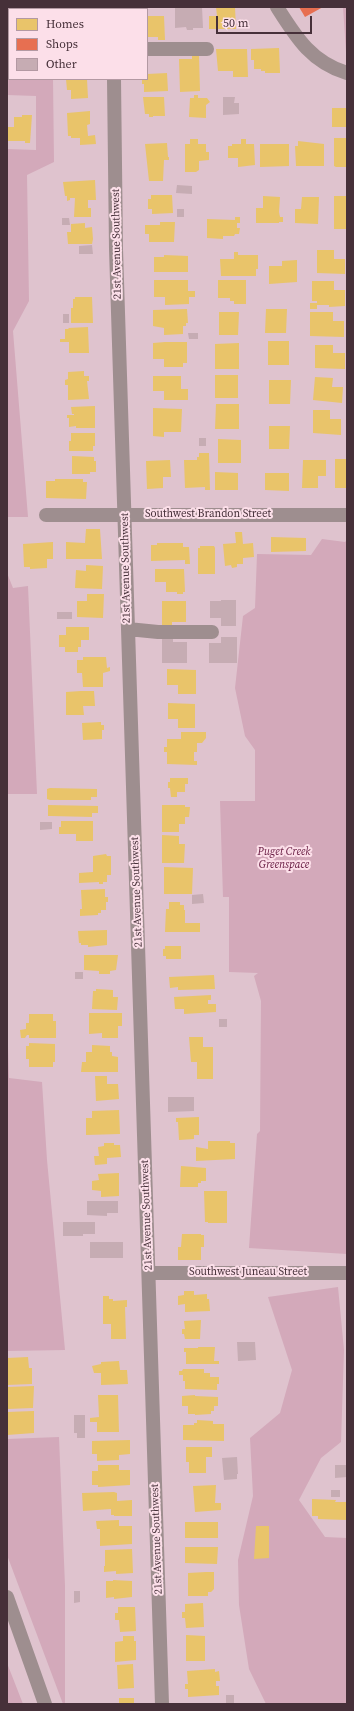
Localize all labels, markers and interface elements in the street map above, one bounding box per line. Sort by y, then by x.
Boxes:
legend [8,8,148,80]
scale bar [218,8,314,34]
text: 50 m [223,15,249,31]
text: Homes [46,16,84,32]
text: Shops [46,36,78,52]
text: Other [46,56,77,72]
street label: 21st Avenue Southwest [109,189,125,299]
street label: Southwest Brandon Street [145,507,271,521]
street label: 21st Avenue Southwest [118,513,134,623]
street label: 21st Avenue Southwest [128,837,146,947]
park label: Puget Creek Greenspace [257,845,311,871]
street label: 21st Avenue Southwest [138,1160,156,1270]
street label: Southwest Juneau Street [189,1265,307,1279]
street label: 21st Avenue Southwest [148,1484,166,1594]

